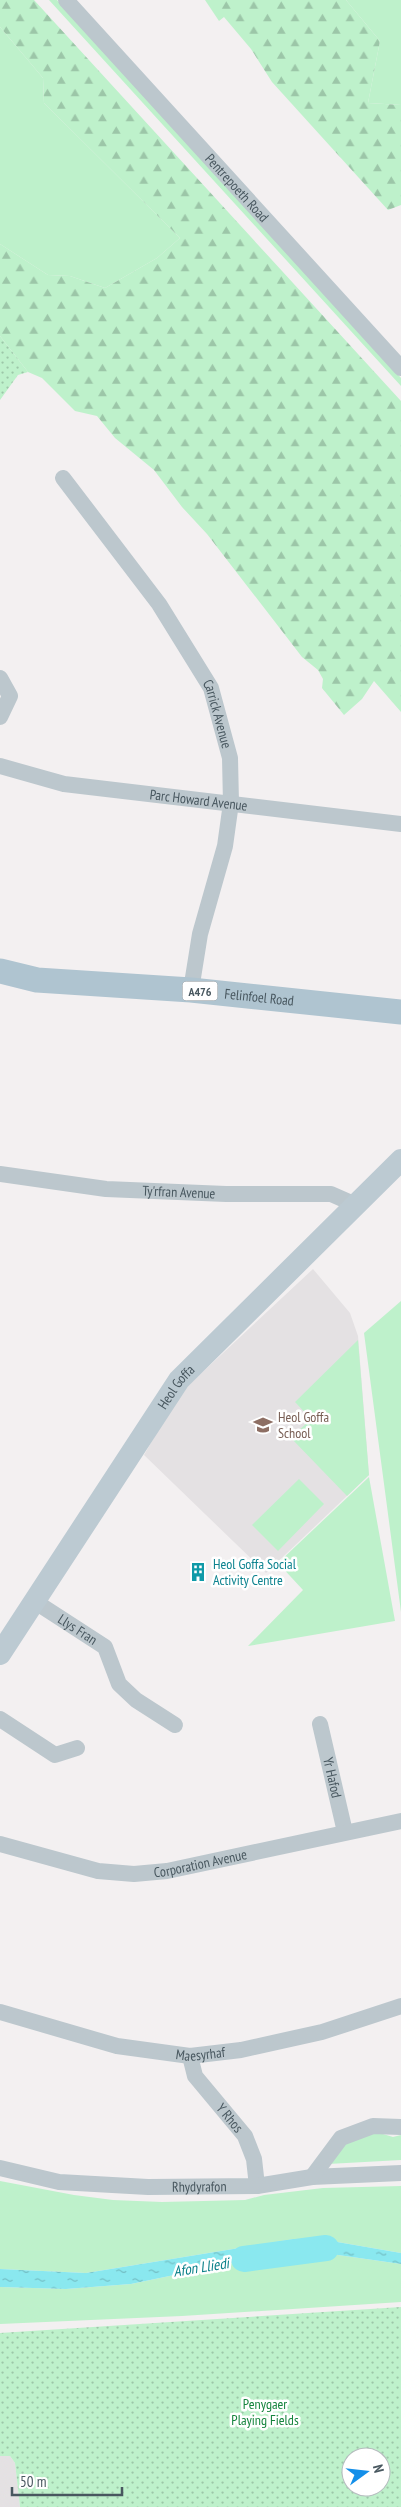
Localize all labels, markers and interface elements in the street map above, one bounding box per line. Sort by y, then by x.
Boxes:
street label: Pentrepoeth Road [201,150,273,226]
street label: Carrick Avenue [199,676,236,751]
street label: Parc Howard Avenue [149,785,249,815]
road number: A476 [182,981,218,1000]
street label: Felinfoel Road [224,985,295,1010]
street label: Ty'rfran Avenue [142,1182,216,1203]
street label: Heol Goffa [153,1361,198,1412]
place label: Heol Goffa School [278,1408,329,1442]
school or university icon: Heol Goffa School [252,1414,274,1436]
place label: Heol Goffa Social Activity Centre [213,1555,297,1589]
building icon: Heol Goffa Social Activity Centre [187,1561,209,1583]
street label: Llys Fran [55,1610,101,1649]
street label: Yr Hafod [319,1756,346,1800]
street label: Corporation Avenue [153,1845,249,1881]
street label: Maesyrhaf [175,2043,226,2065]
street label: Y Rhos [212,2099,247,2136]
street label: Rhydyrafon [172,2177,227,2196]
water label: Afon Lliedi [172,2253,232,2281]
park label: Penygaer Playing Fields [231,2395,299,2429]
north arrow [341,2447,391,2497]
text: N [369,2463,388,2475]
scale bar [12,2464,122,2496]
text: 50 m [20,2472,46,2491]

